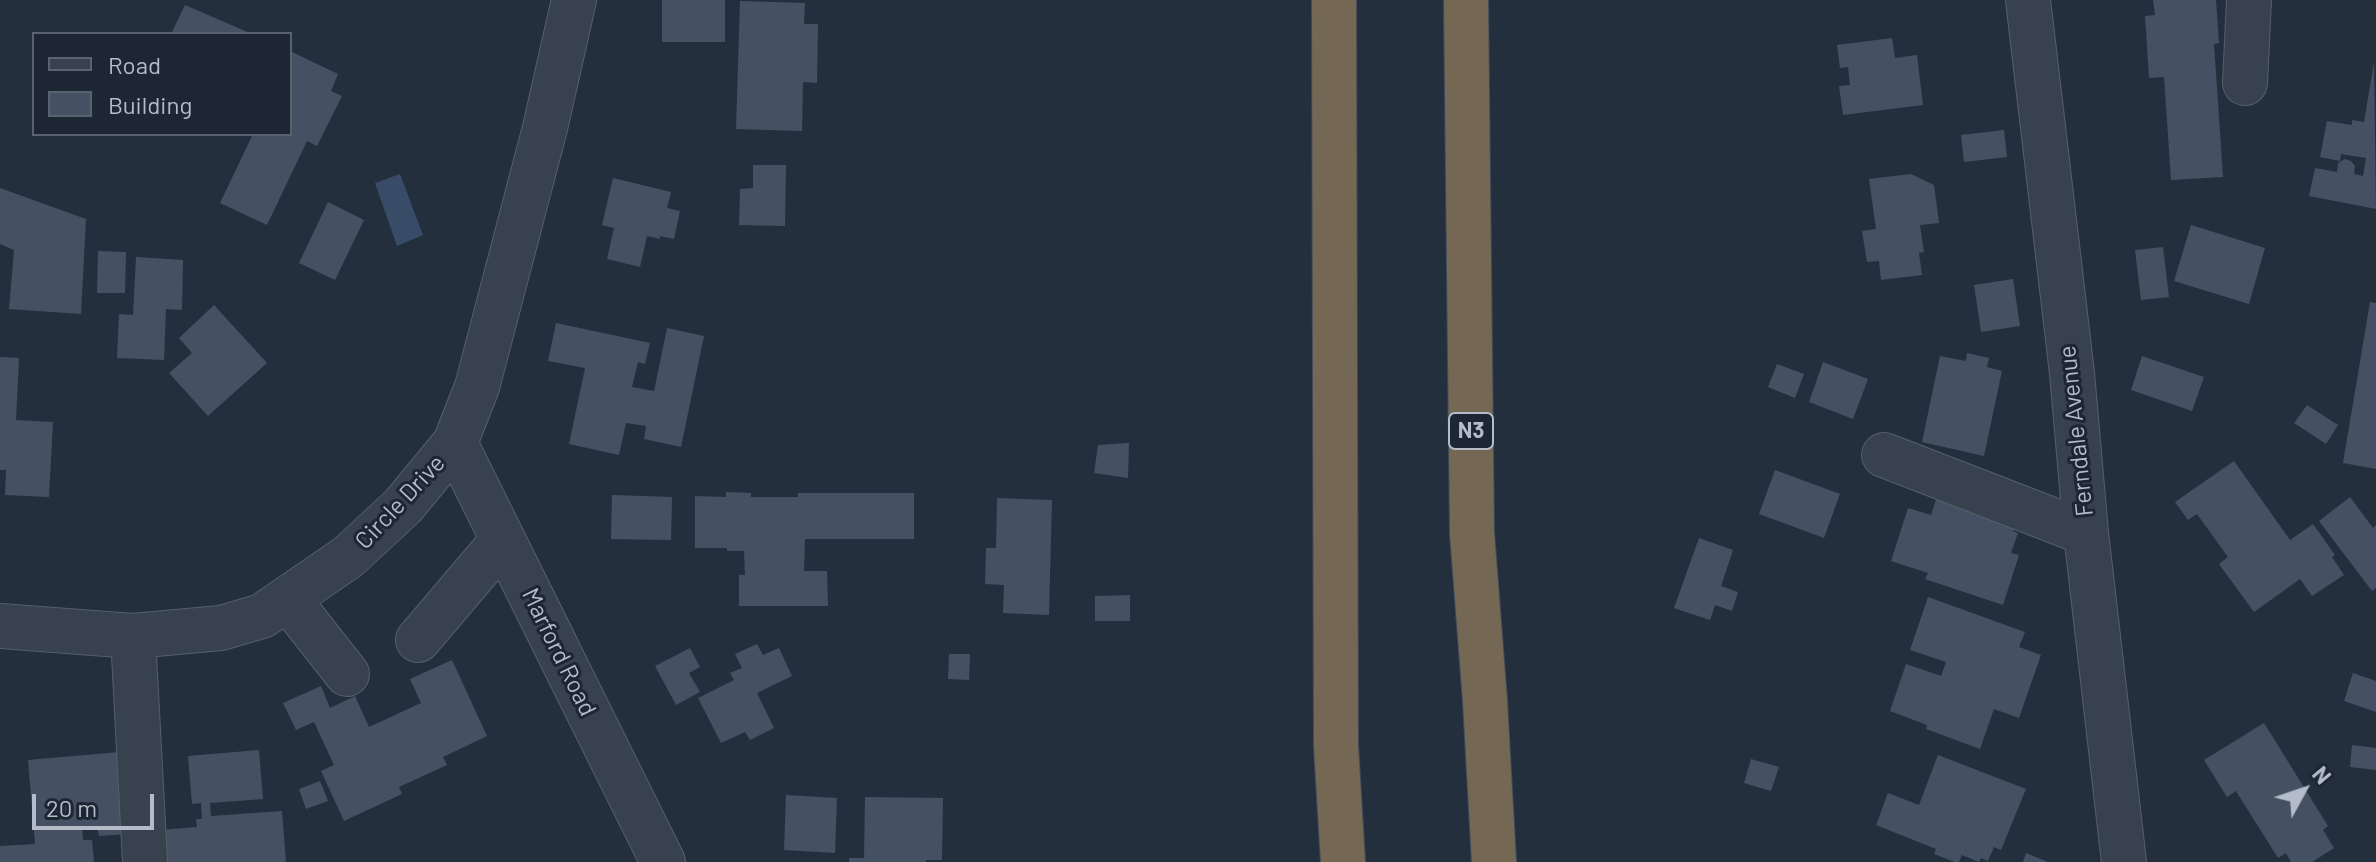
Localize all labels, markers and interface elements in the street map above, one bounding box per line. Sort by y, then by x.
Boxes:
legend [32,32,292,136]
text: Road [108,50,161,79]
text: Building [108,90,192,119]
street label: Ferndale Avenue [2053,344,2099,518]
road number: N3 [1449,413,1493,449]
street label: Circle Drive [349,449,451,555]
street label: Marford Road [516,583,602,721]
north arrow [2264,750,2344,830]
text: N [2308,761,2337,789]
scale bar [36,778,158,828]
text: 20 m [46,793,97,822]

